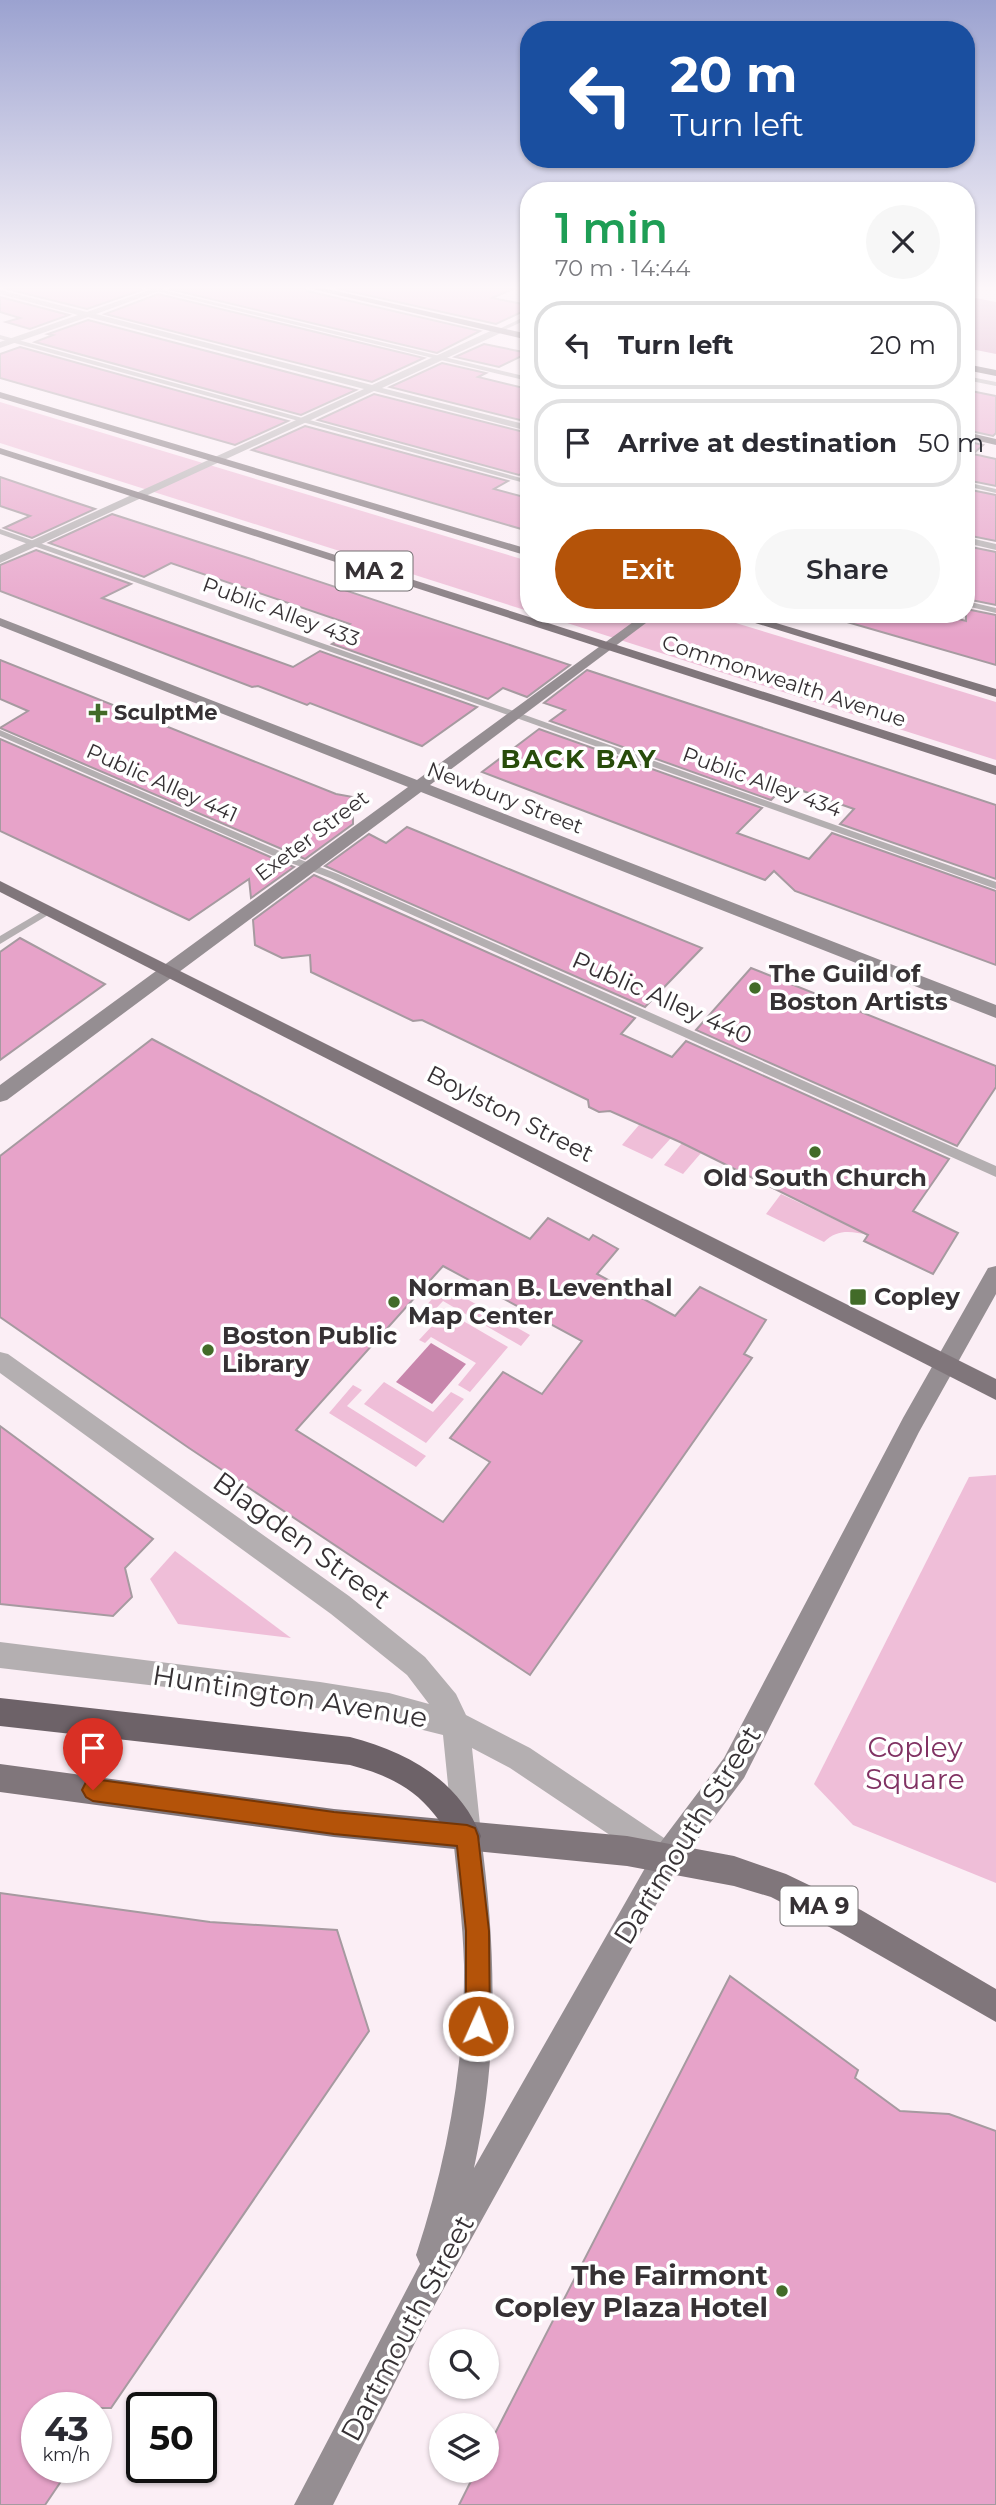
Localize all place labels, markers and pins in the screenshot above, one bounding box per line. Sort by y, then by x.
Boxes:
place label: SculptMe [114,700,218,725]
marker: SculptMe [88,703,108,723]
place label: The Guild of Boston Artists [769,959,948,1016]
marker: The Guild of Boston Artists [747,980,763,996]
marker: Old South Church [807,1144,823,1160]
place label: Old South Church [703,1163,927,1192]
place label: Norman B. Leventhal Map Center [408,1273,672,1330]
place label: Copley [874,1282,961,1311]
marker: Copley [848,1287,868,1307]
marker: Norman B. Leventhal Map Center [386,1294,402,1310]
place label: Boston Public Library [222,1321,397,1378]
marker: Boston Public Library [200,1342,216,1358]
pin [63,1718,123,1790]
place label: The Fairmont Copley Plaza Hotel [494,2258,768,2324]
marker: The Fairmont Copley Plaza Hotel [774,2283,790,2299]

